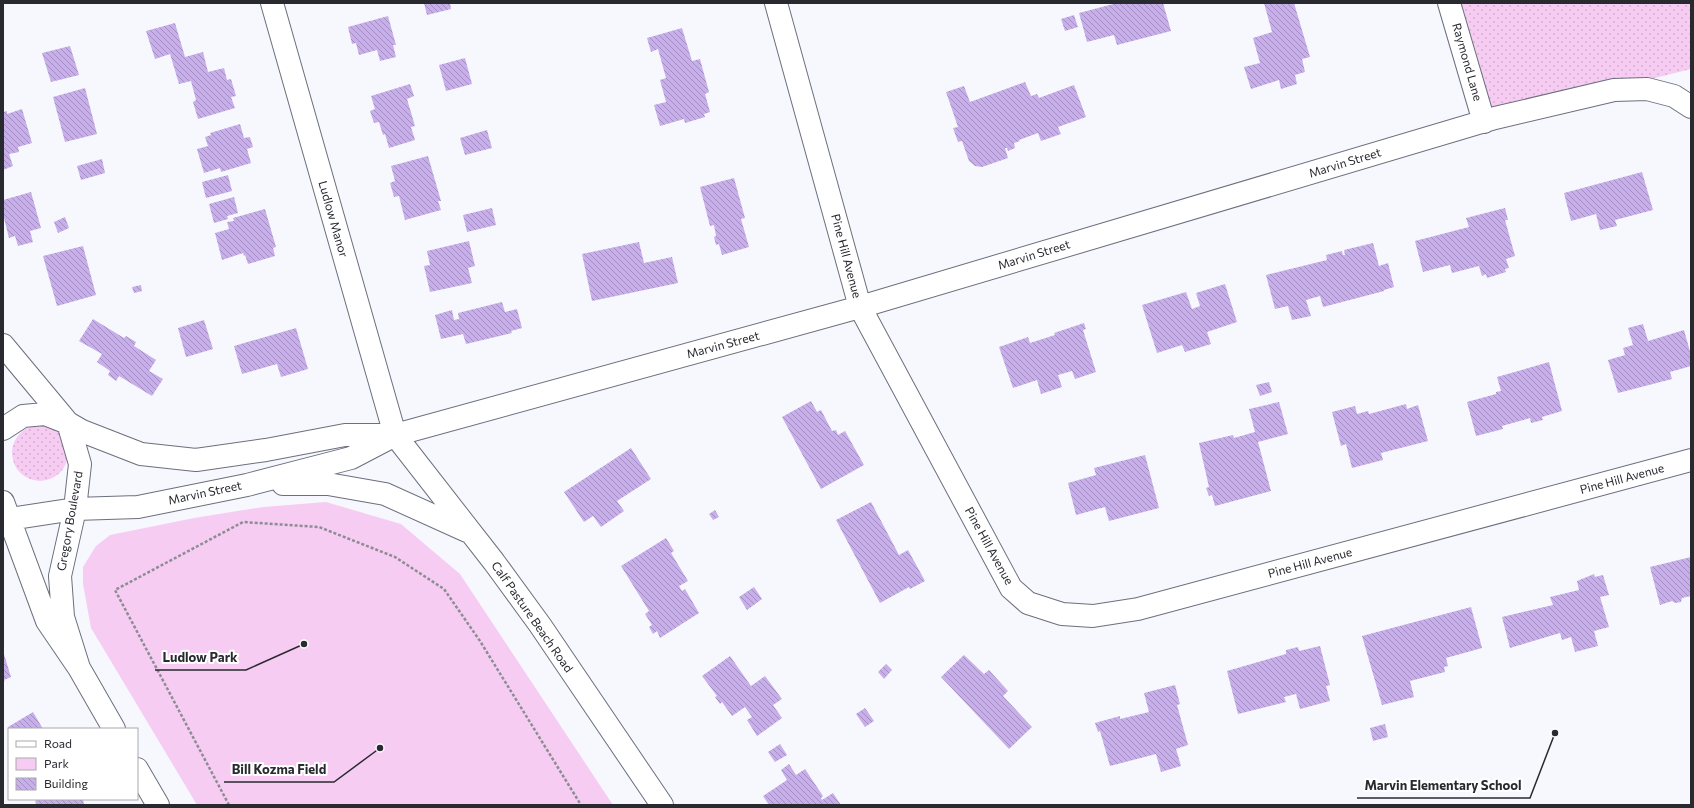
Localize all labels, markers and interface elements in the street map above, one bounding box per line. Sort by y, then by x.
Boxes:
street label: Raymond Lane [1450,21,1486,102]
street label: Marvin Street [1307,144,1383,180]
street label: Ludlow Manor [316,179,352,259]
street label: Pine Hill Avenue [829,212,865,299]
street label: Marvin Street [996,236,1072,272]
street label: Marvin Street [685,328,761,360]
street label: Pine Hill Avenue [1578,460,1665,496]
street label: Gregory Boulevard [53,470,85,572]
street label: Marvin Street [167,477,243,507]
street label: Pine Hill Avenue [963,504,1017,587]
street label: Pine Hill Avenue [1266,544,1353,580]
street label: Calf Pasture Beach Road [489,558,576,675]
callout: Ludlow Park [155,645,246,670]
text: Ludlow Park [163,649,238,665]
legend [8,728,138,800]
text: Road [44,736,72,750]
text: Park [44,756,70,770]
callout: Bill Kozma Field [224,757,334,782]
text: Bill Kozma Field [232,761,326,777]
callout: Marvin Elementary School [1357,773,1530,798]
text: Building [44,776,88,790]
text: Marvin Elementary School [1364,777,1522,793]

